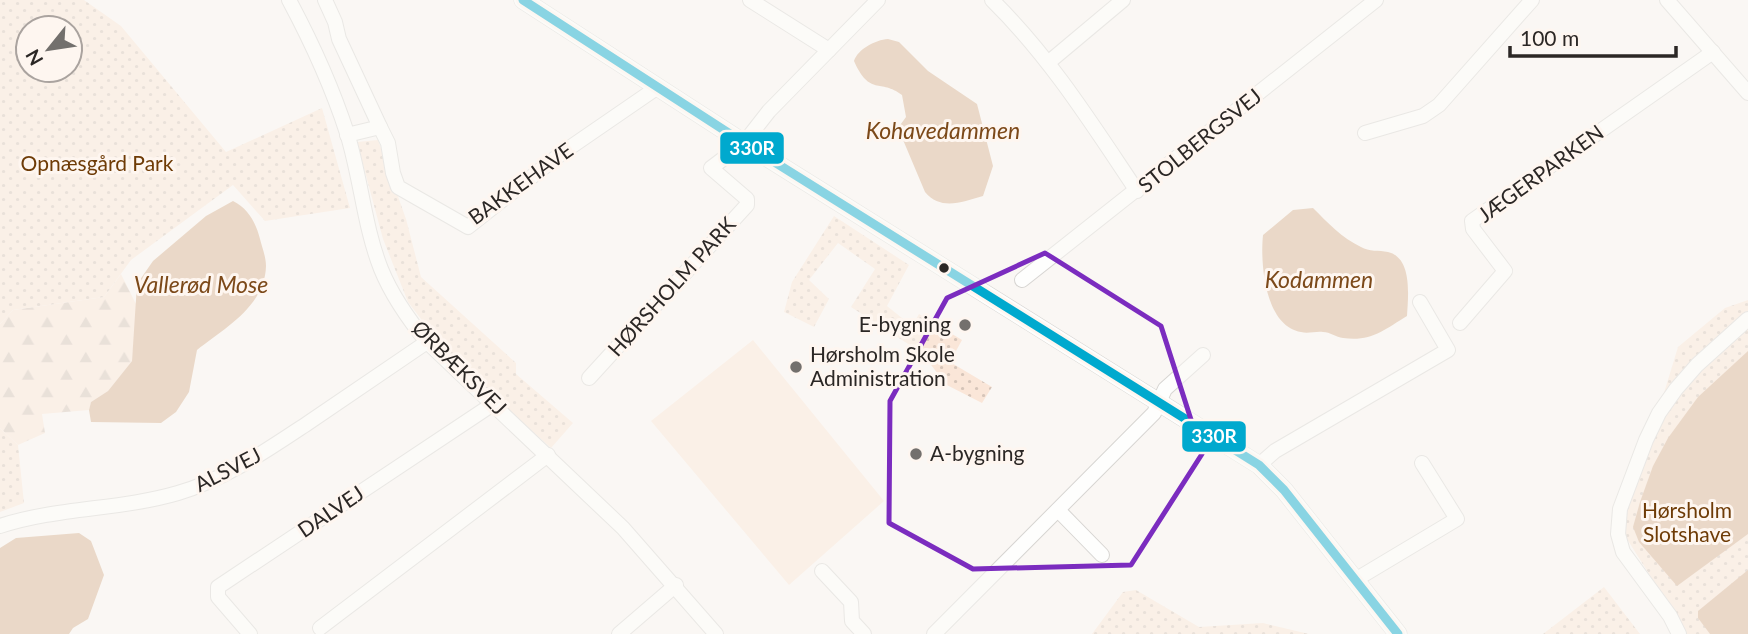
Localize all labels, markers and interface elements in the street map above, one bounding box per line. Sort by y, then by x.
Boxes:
north arrow [14,14,84,84]
scale bar [1510,14,1676,58]
text: 100 m [1520,25,1579,50]
text: N [20,46,47,70]
street label: STOLBERGSVEJ [1132,83,1266,197]
water label: Kohavedammen [866,116,1020,144]
street label: JÆGERPARKEN [1472,119,1608,227]
line badge: 330R [719,131,785,165]
text: 330R [729,136,775,159]
street label: BAKKEHAVE [463,137,577,229]
park label: Opnæsgård Park [21,150,174,175]
street label: HØRSHOLM PARK [602,211,740,361]
unlabelled marker [937,261,951,275]
water label: Kodammen [1265,265,1373,293]
water label: Vallerød Mose [134,270,268,298]
place label: E-bygning [859,311,951,336]
street label: ØRBÆKSVEJ [408,315,512,419]
marker: E-bygning [957,317,973,333]
place label: Hørsholm Skole Administration [810,341,955,390]
marker: Hørsholm Skole Administration [788,359,804,375]
line badge: 330R [1181,420,1247,453]
text: 330R [1191,424,1237,447]
place label: A-bygning [930,440,1024,465]
street label: ALSVEJ [190,441,265,496]
marker: A-bygning [908,446,924,462]
street label: DALVEJ [293,480,368,542]
park label: Hørsholm Slotshave [1642,497,1732,546]

